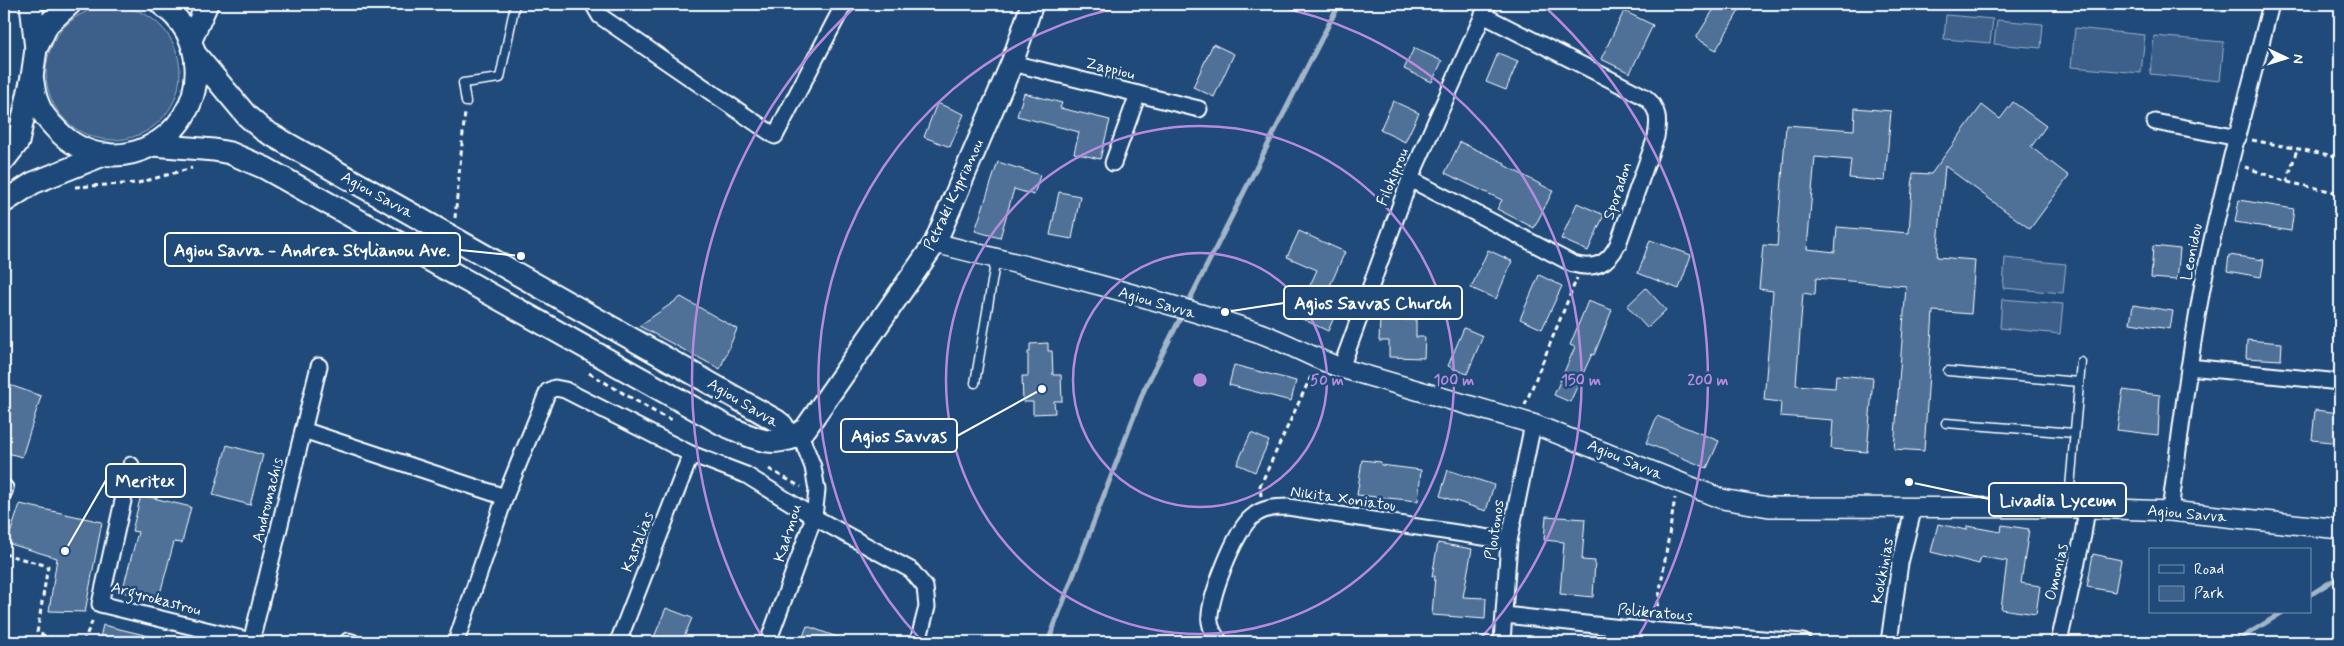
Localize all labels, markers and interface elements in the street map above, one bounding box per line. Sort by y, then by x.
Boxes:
north arrow [2262,32,2312,82]
street label: Zappiou [1083,53,1137,85]
text: N [2289,54,2307,64]
street label: Petraki Kyprianou [919,136,989,254]
street label: Filokiprou [1372,145,1414,209]
street label: Sporadon [1598,159,1638,223]
street label: Agiou Savva [337,167,417,224]
street label: Leonidou [2176,222,2208,282]
callout: Agiou Savva - Andrea Stylianou Ave. [165,233,460,266]
text: Agiou Savva - Andrea Stylianou Ave. [174,239,451,263]
street label: Agiou Savva [1116,282,1199,324]
callout: Agios Savvas Church [1284,286,1462,319]
text: Agios Savvas Church [1294,292,1452,316]
centre of rings [1191,371,1209,389]
text: 50 m [1310,371,1344,391]
text: 100 m [1434,371,1474,391]
text: 150 m [1561,371,1601,391]
text: 200 m [1688,371,1729,391]
street label: Agiou Savva [703,373,783,433]
callout: Agios Savvas [841,419,957,452]
text: Agios Savvas [851,425,947,449]
street label: Agiou Savva [1584,435,1666,485]
street label: Andromachis [247,455,289,545]
callout: Meritex [106,464,185,497]
text: Meritex [115,470,175,494]
street label: Nikita Xoniatou [1289,481,1397,517]
callout: Livadia Lyceum [1989,483,2126,516]
text: Livadia Lyceum [1999,489,2117,513]
street label: Ploutonos [1480,498,1510,562]
street label: Agiou Savva [2146,500,2228,528]
street label: Kadmou [769,501,807,565]
street label: Kastalias [617,509,659,575]
street label: Kokkinias [1867,536,1899,606]
street label: Omonias [2040,541,2074,603]
legend [2149,548,2312,614]
text: Road [2194,560,2224,580]
street label: Argyrokastrou [108,577,203,622]
text: Park [2194,584,2224,604]
street label: Polikratous [1616,599,1694,627]

